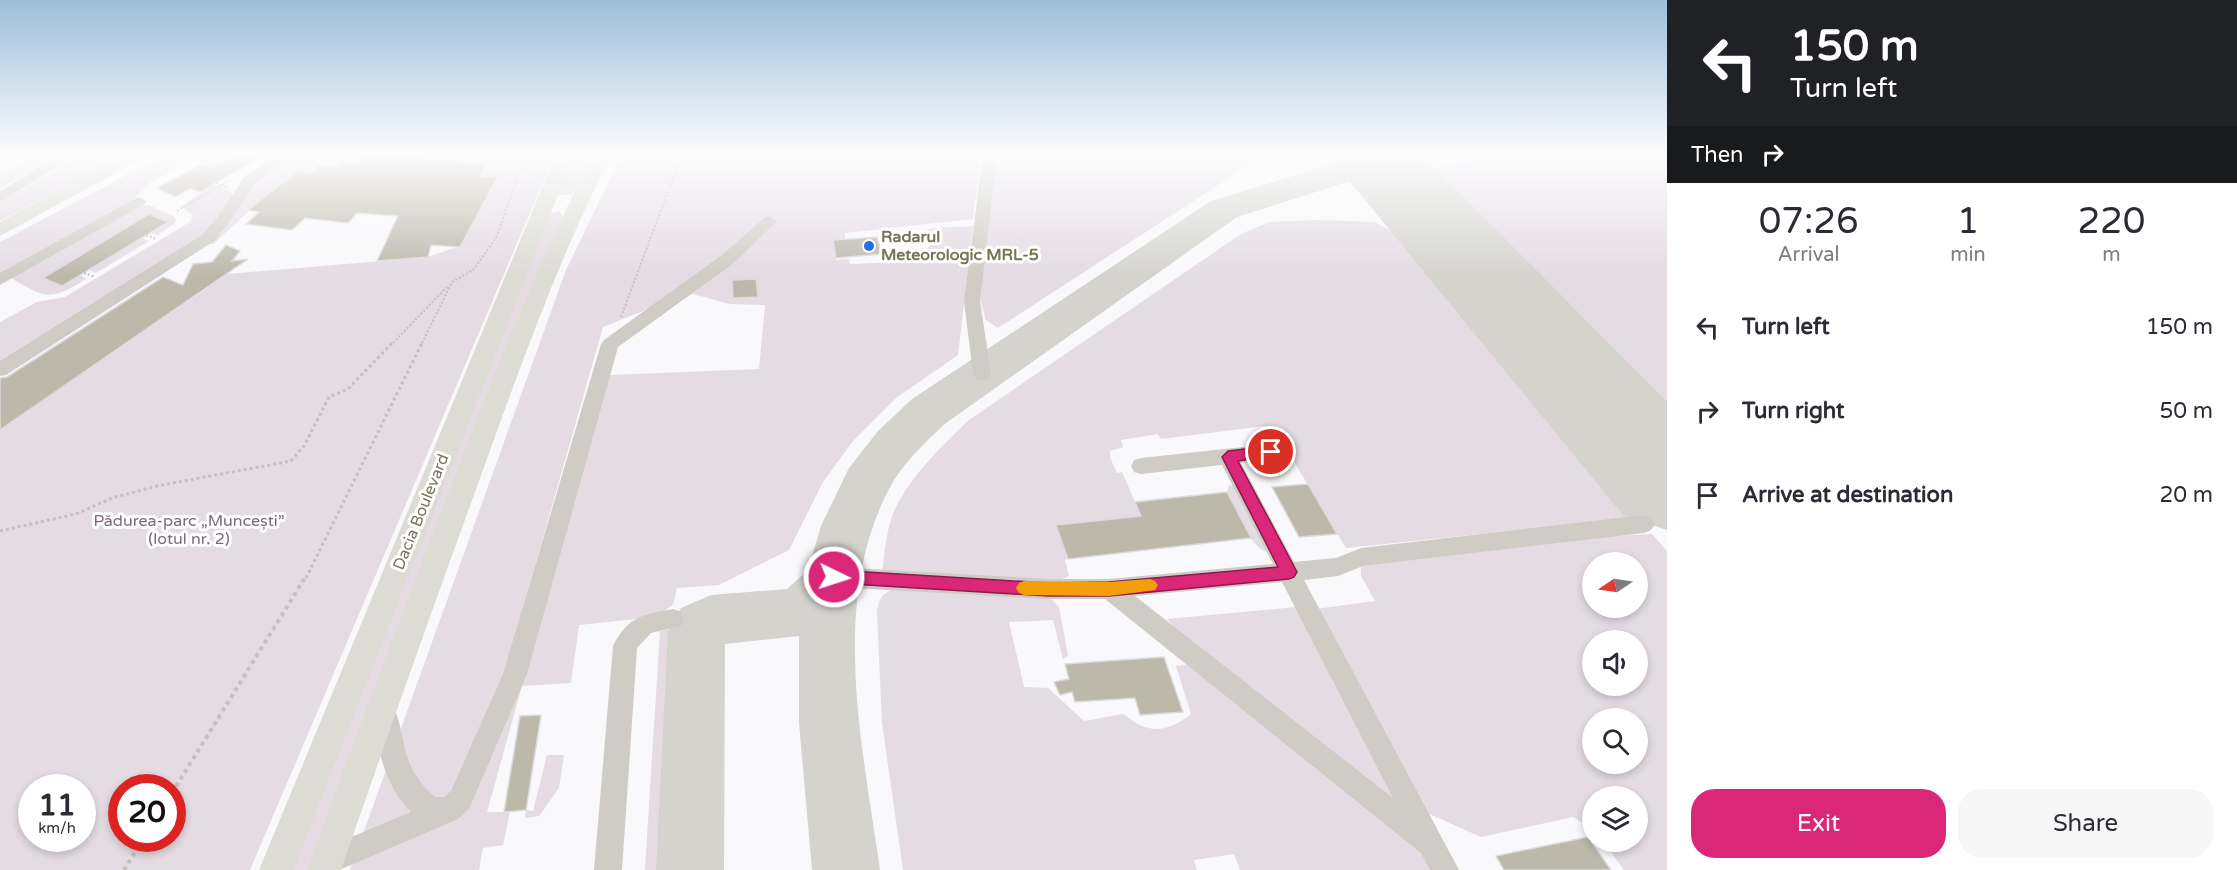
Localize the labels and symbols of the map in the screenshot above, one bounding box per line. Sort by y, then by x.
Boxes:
place label: Radarul Meteorologic MRL-5 [881,227,1039,265]
marker: Radarul Meteorologic MRL-5 [862,239,876,253]
pin [1245,426,1296,477]
street label: Dacia Boulevard [389,451,453,573]
park label: Pădurea-parc „Muncești” (lotul nr. 2) [93,511,285,549]
position arrow [802,545,866,609]
north arrow [1582,552,1648,618]
speed limit sign: 20 [108,774,186,852]

